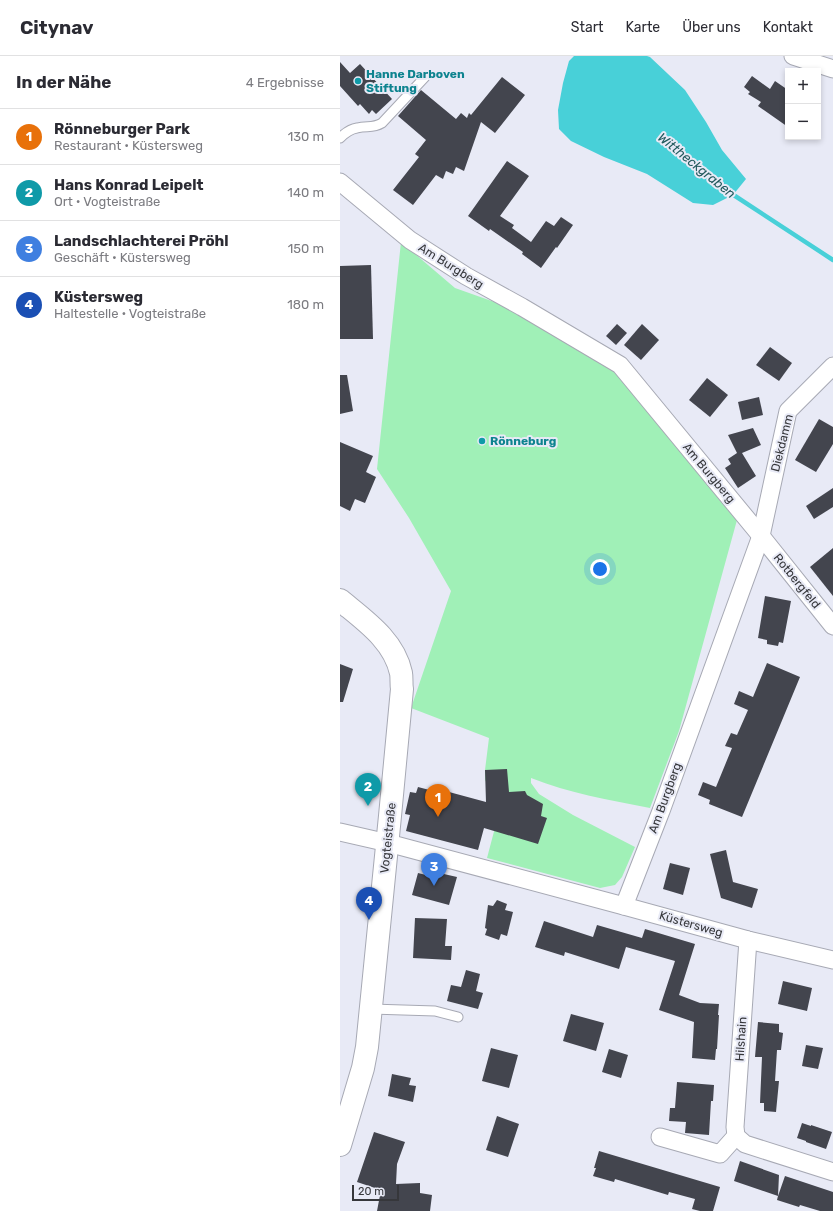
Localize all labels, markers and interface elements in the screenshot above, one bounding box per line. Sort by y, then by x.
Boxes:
text: Citynav [20,16,93,39]
text: Start [571,19,604,36]
text: Karte [626,19,660,36]
text: Über uns [682,19,741,36]
text: Kontakt [763,19,813,36]
place label: Hanne Darboven Stiftung [366,67,465,95]
map controls [785,68,821,140]
button: + [785,68,821,104]
text: In der Nähe [16,72,111,92]
text: 4 Ergebnisse [246,75,324,90]
marker: Hanne Darboven Stiftung [353,76,363,86]
button: − [785,104,821,140]
text: Rönneburger Park [54,120,190,138]
text: 1 [26,129,32,144]
text: 130 m [288,129,324,144]
water label: Wittheckgraben [654,130,739,202]
text: Restaurant · Küstersweg [54,138,203,153]
text: Hans Konrad Leipelt [54,176,203,194]
text: 2 [25,185,33,200]
text: 140 m [287,185,324,200]
text: Ort · Vogteistraße [54,194,160,209]
text: Landschlachterei Pröhl [54,232,229,250]
street label: Am Burgberg [416,240,486,292]
text: 3 [25,241,33,256]
text: 150 m [288,241,324,256]
text: Geschäft · Küstersweg [54,250,191,265]
text: Küstersweg [54,288,143,306]
text: 4 [25,297,33,312]
text: 180 m [287,297,324,312]
text: Haltestelle · Vogteistraße [54,306,206,321]
street label: Diekdamm [768,413,796,473]
place label: Rönneburg [490,434,556,448]
marker: Rönneburg [477,436,487,446]
street label: Am Burgberg [680,440,738,506]
street label: Rotbergfeld [771,551,823,611]
your location [590,559,610,579]
street label: Am Burgberg [646,761,684,835]
pin: 2 [355,773,381,806]
pin: 1 [425,784,451,817]
street label: Vogteistraße [377,802,399,874]
pin: 3 [421,853,447,886]
pin: 4 [356,887,382,920]
street label: Küstersweg [658,908,724,940]
street label: Hilshain [732,1016,750,1062]
scale bar [352,1183,399,1202]
text: 20 m [358,1185,384,1198]

